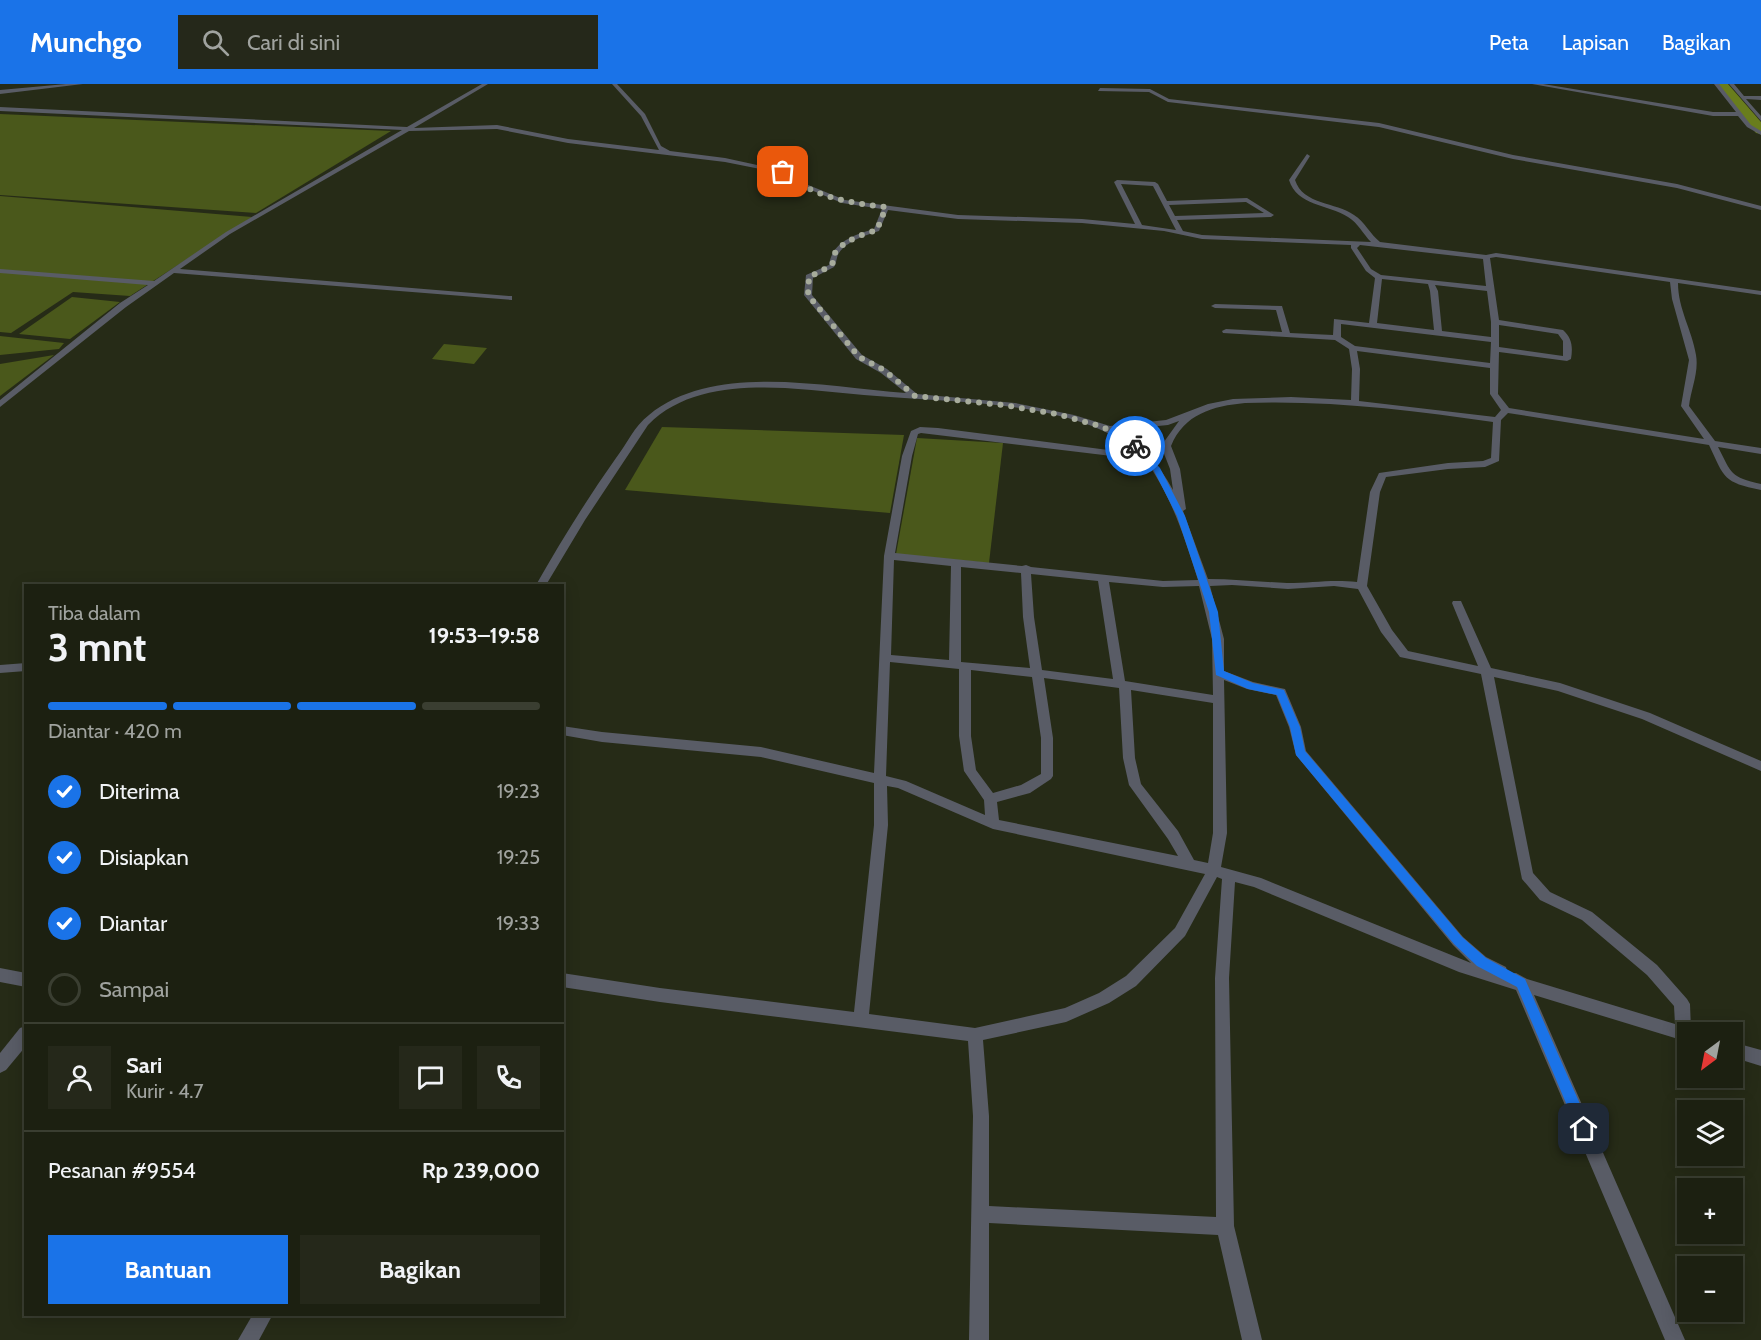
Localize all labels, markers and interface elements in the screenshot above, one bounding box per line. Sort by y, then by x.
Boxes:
search box [178,15,598,69]
text: Munchgo [30,25,142,59]
icon: search [199,26,232,59]
text: Cari di sini [247,29,340,56]
text: Peta [1489,30,1529,55]
text: Lapisan [1562,30,1629,55]
text: Bagikan [1662,30,1731,55]
pin [757,146,808,197]
icon: bag [766,155,799,188]
courier [1105,416,1165,476]
icon: bike [1119,430,1152,463]
text: Tiba dalam [48,601,140,625]
text: 19:53–19:58 [429,622,540,649]
text: 3 mnt [48,623,146,671]
text: Diantar · 420 m [48,719,182,743]
icon: check [48,775,81,808]
text: Diterima [99,778,180,805]
text: 19:23 [497,779,540,803]
icon: check [48,841,81,874]
text: Disiapkan [99,844,189,871]
text: 19:25 [497,845,540,869]
icon: check [48,907,81,940]
text: Diantar [99,910,167,937]
text: 19:33 [496,911,540,935]
text: Sampai [99,976,169,1003]
north arrow [1677,1022,1743,1088]
map controls [1677,1022,1743,1322]
button: person [48,1046,111,1109]
button: chat [399,1046,462,1109]
button: phone [477,1046,540,1109]
text: Sari [126,1052,162,1079]
text: Kurir · 4.7 [126,1079,203,1103]
button: layers [1677,1100,1743,1166]
pin [1558,1103,1609,1154]
icon: home [1567,1112,1600,1145]
text: Pesanan #9554 [48,1157,196,1184]
text: Rp 239,000 [422,1157,540,1184]
button: + [1677,1178,1743,1244]
button: Bantuan [48,1235,288,1304]
button: Bagikan [300,1235,540,1304]
button: − [1677,1256,1743,1322]

